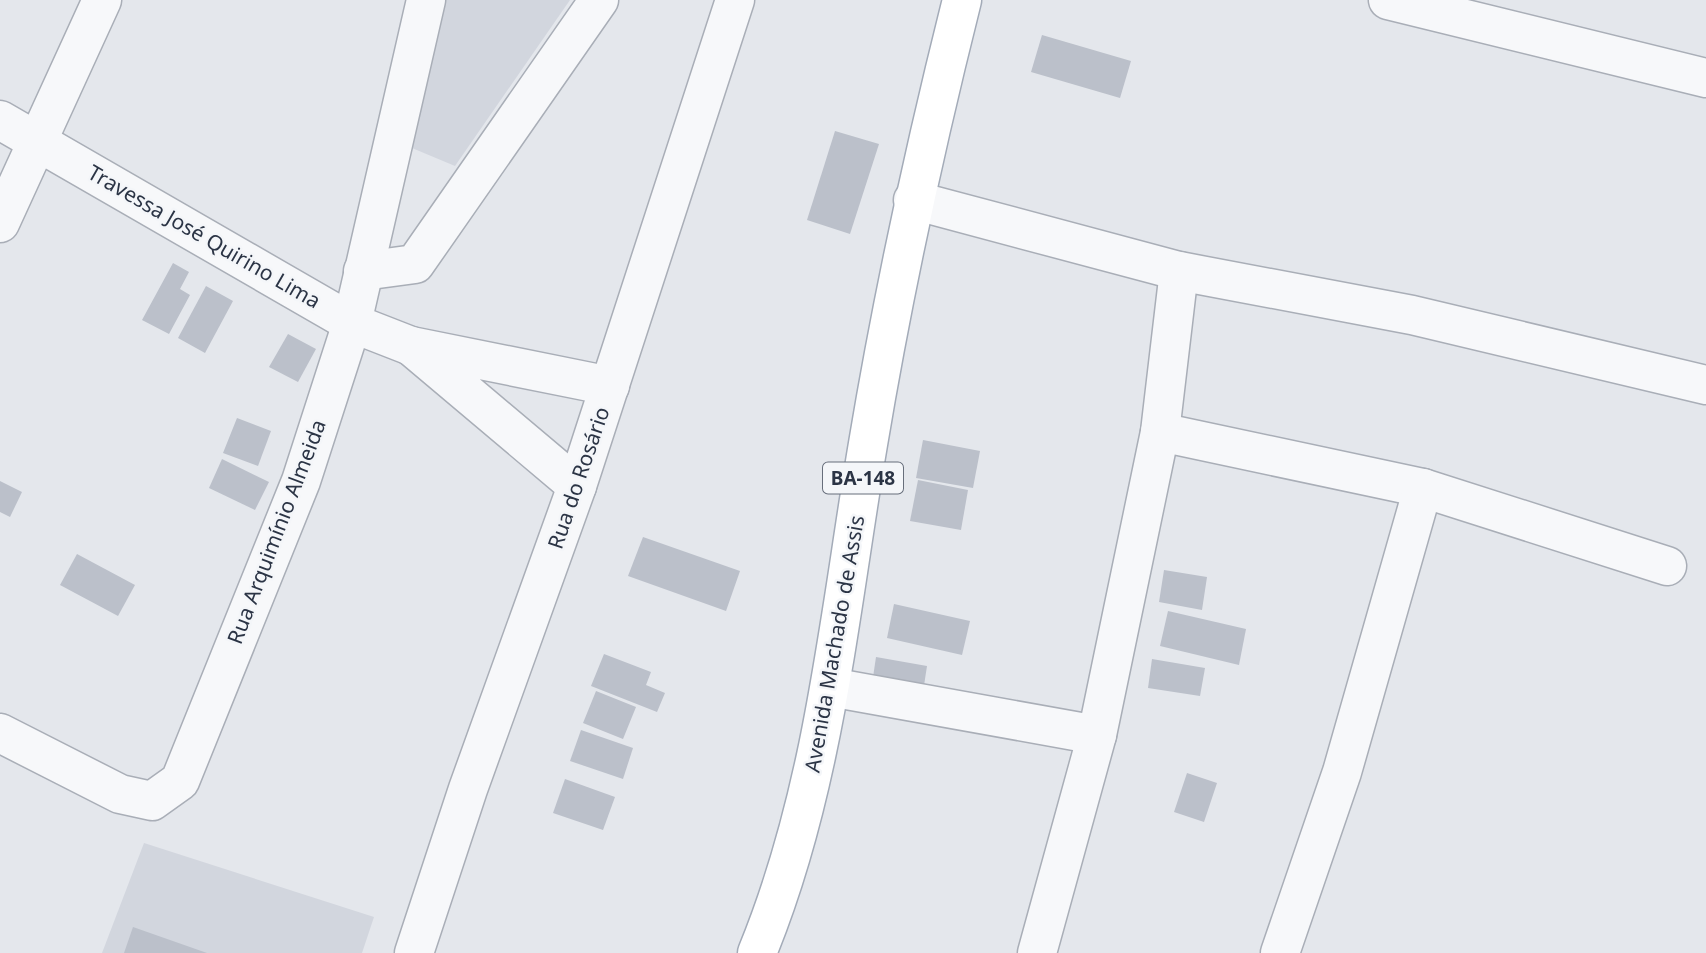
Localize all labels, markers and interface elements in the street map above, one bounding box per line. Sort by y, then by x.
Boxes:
street label: Travessa José Quirino Lima [83,158,326,314]
street label: Rua do Rosário [541,403,616,553]
street label: Rua Arquimínio Almeida [220,415,332,648]
road number: BA-148 [823,463,903,494]
street label: Avenida Machado de Assis [798,513,870,775]

